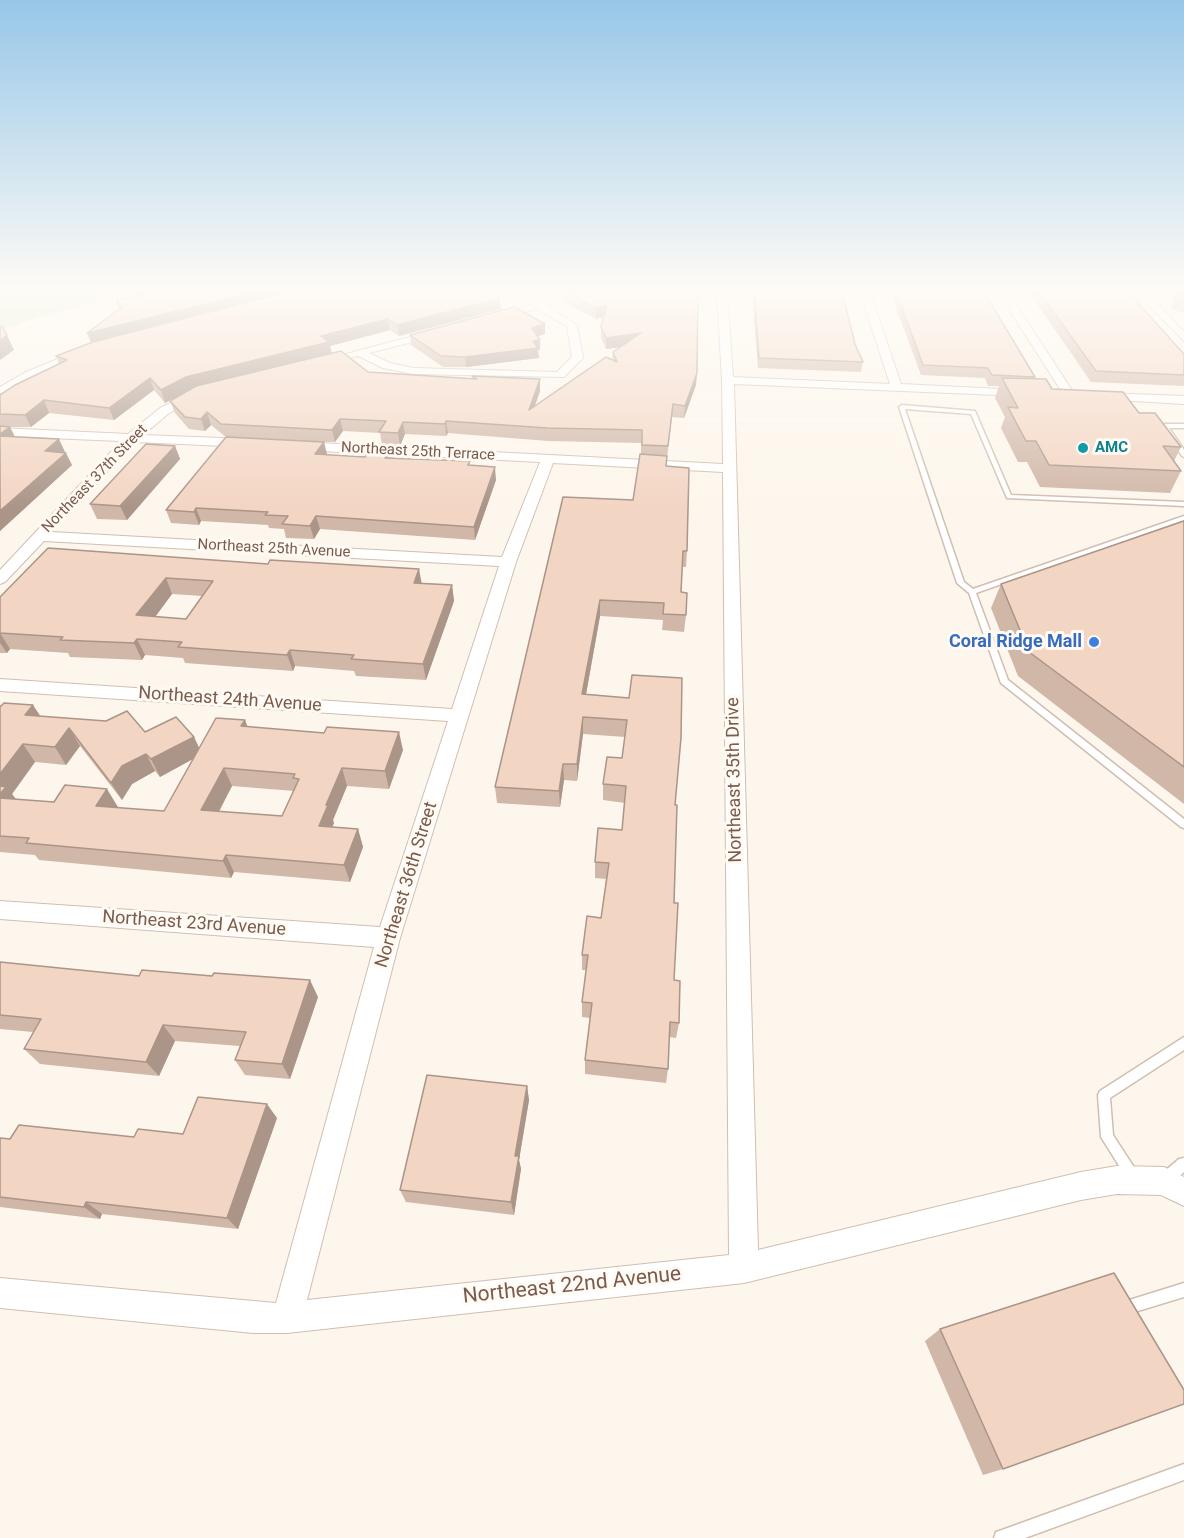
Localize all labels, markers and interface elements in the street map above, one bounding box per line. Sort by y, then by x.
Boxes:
street label: Northeast 37th Street [39,421,151,537]
street label: Northeast 25th Terrace [341,439,495,465]
place label: AMC [1095,439,1128,457]
marker: AMC [1076,441,1090,455]
street label: Northeast 25th Avenue [197,536,351,562]
place label: Coral Ridge Mall [949,631,1082,653]
marker: Coral Ridge Mall [1087,635,1101,649]
street label: Northeast 24th Avenue [138,683,322,717]
street label: Northeast 35th Drive [723,697,747,863]
street label: Northeast 36th Street [371,799,443,971]
street label: Northeast 23rd Avenue [101,907,287,941]
street label: Northeast 22nd Avenue [462,1262,682,1310]

